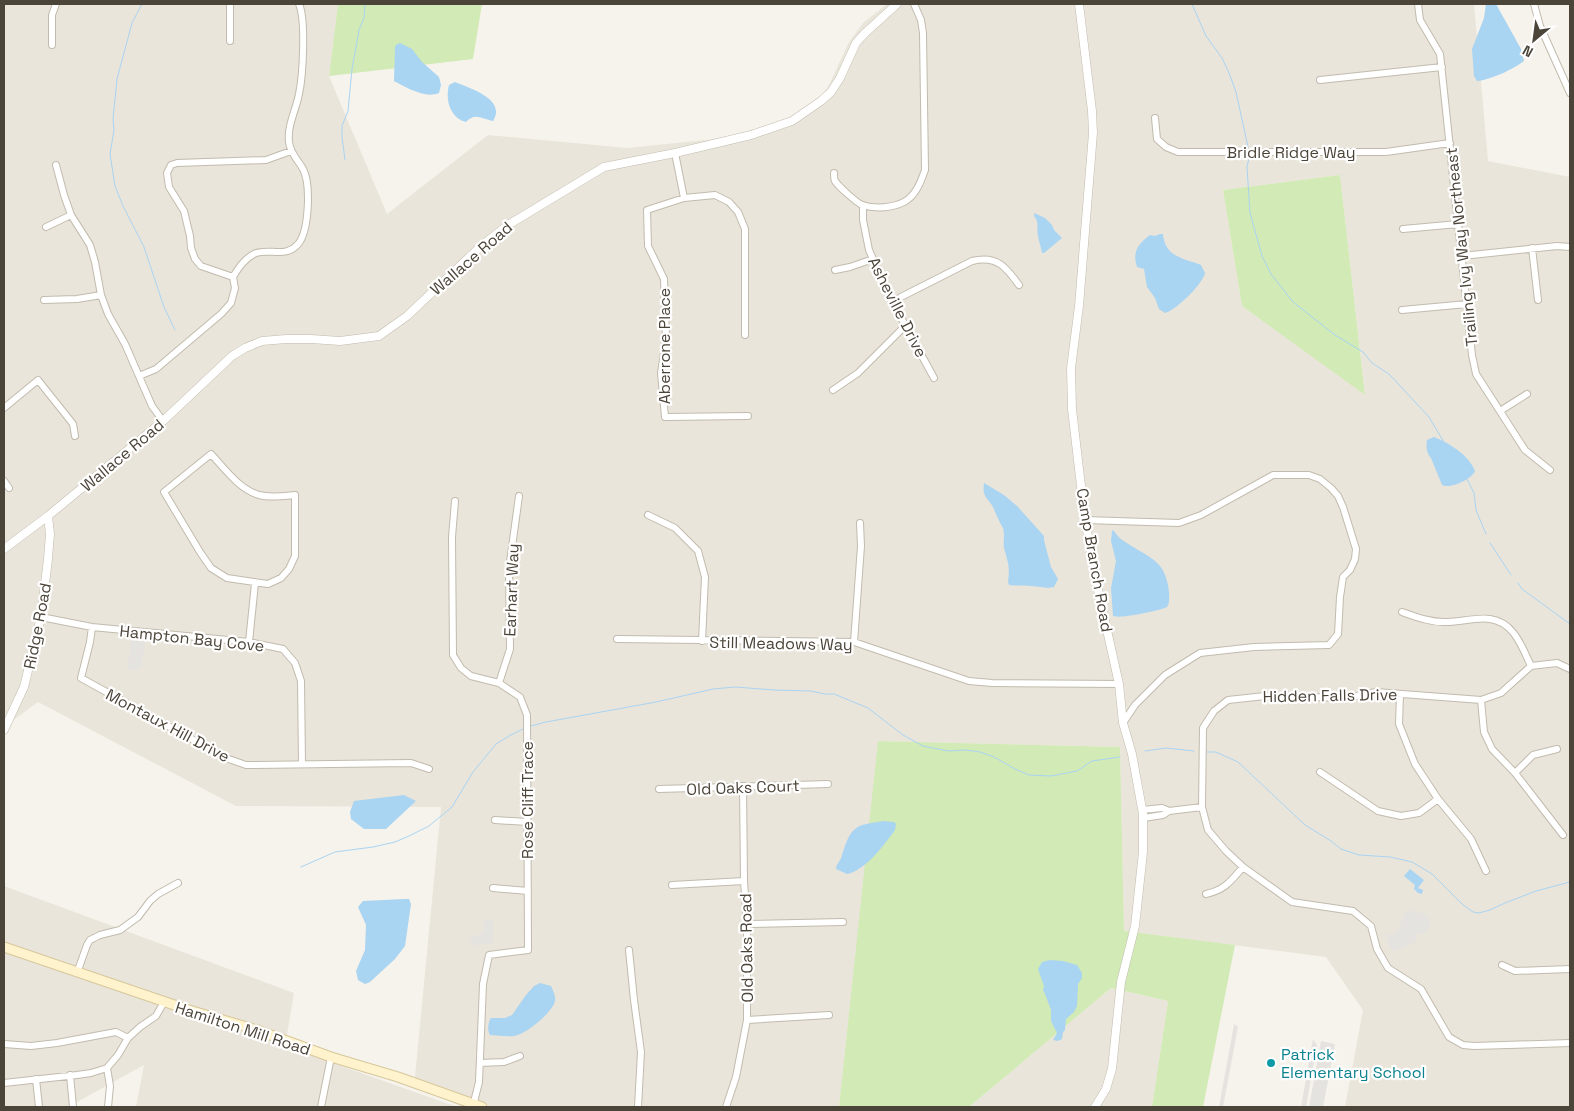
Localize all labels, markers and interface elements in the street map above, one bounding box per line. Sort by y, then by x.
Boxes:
north arrow [1509,15,1559,65]
text: N [1519,41,1536,62]
street label: Bridle Ridge Way [1226,142,1356,163]
street label: Trailing Ivy Way Northeast [1441,146,1482,348]
street label: Wallace Road [426,217,517,300]
street label: Asheville Drive [863,254,932,361]
street label: Aberrone Place [654,288,675,404]
street label: Wallace Road [76,414,168,496]
street label: Camp Branch Road [1072,486,1118,634]
street label: Earhart Way [499,543,524,637]
street label: Ridge Road [19,581,56,671]
street label: Hampton Bay Cove [119,620,265,657]
street label: Still Meadows Way [709,632,853,655]
street label: Montaux Hill Drive [102,684,233,767]
street label: Hidden Falls Drive [1262,684,1398,707]
street label: Rose Cliff Trace [517,741,538,859]
street label: Old Oaks Court [686,775,800,800]
street label: Old Oaks Road [735,893,758,1003]
street label: Hamilton Mill Road [172,997,313,1060]
place label: Patrick Elementary School [1281,1044,1426,1083]
marker: Patrick Elementary School [1265,1057,1277,1069]

